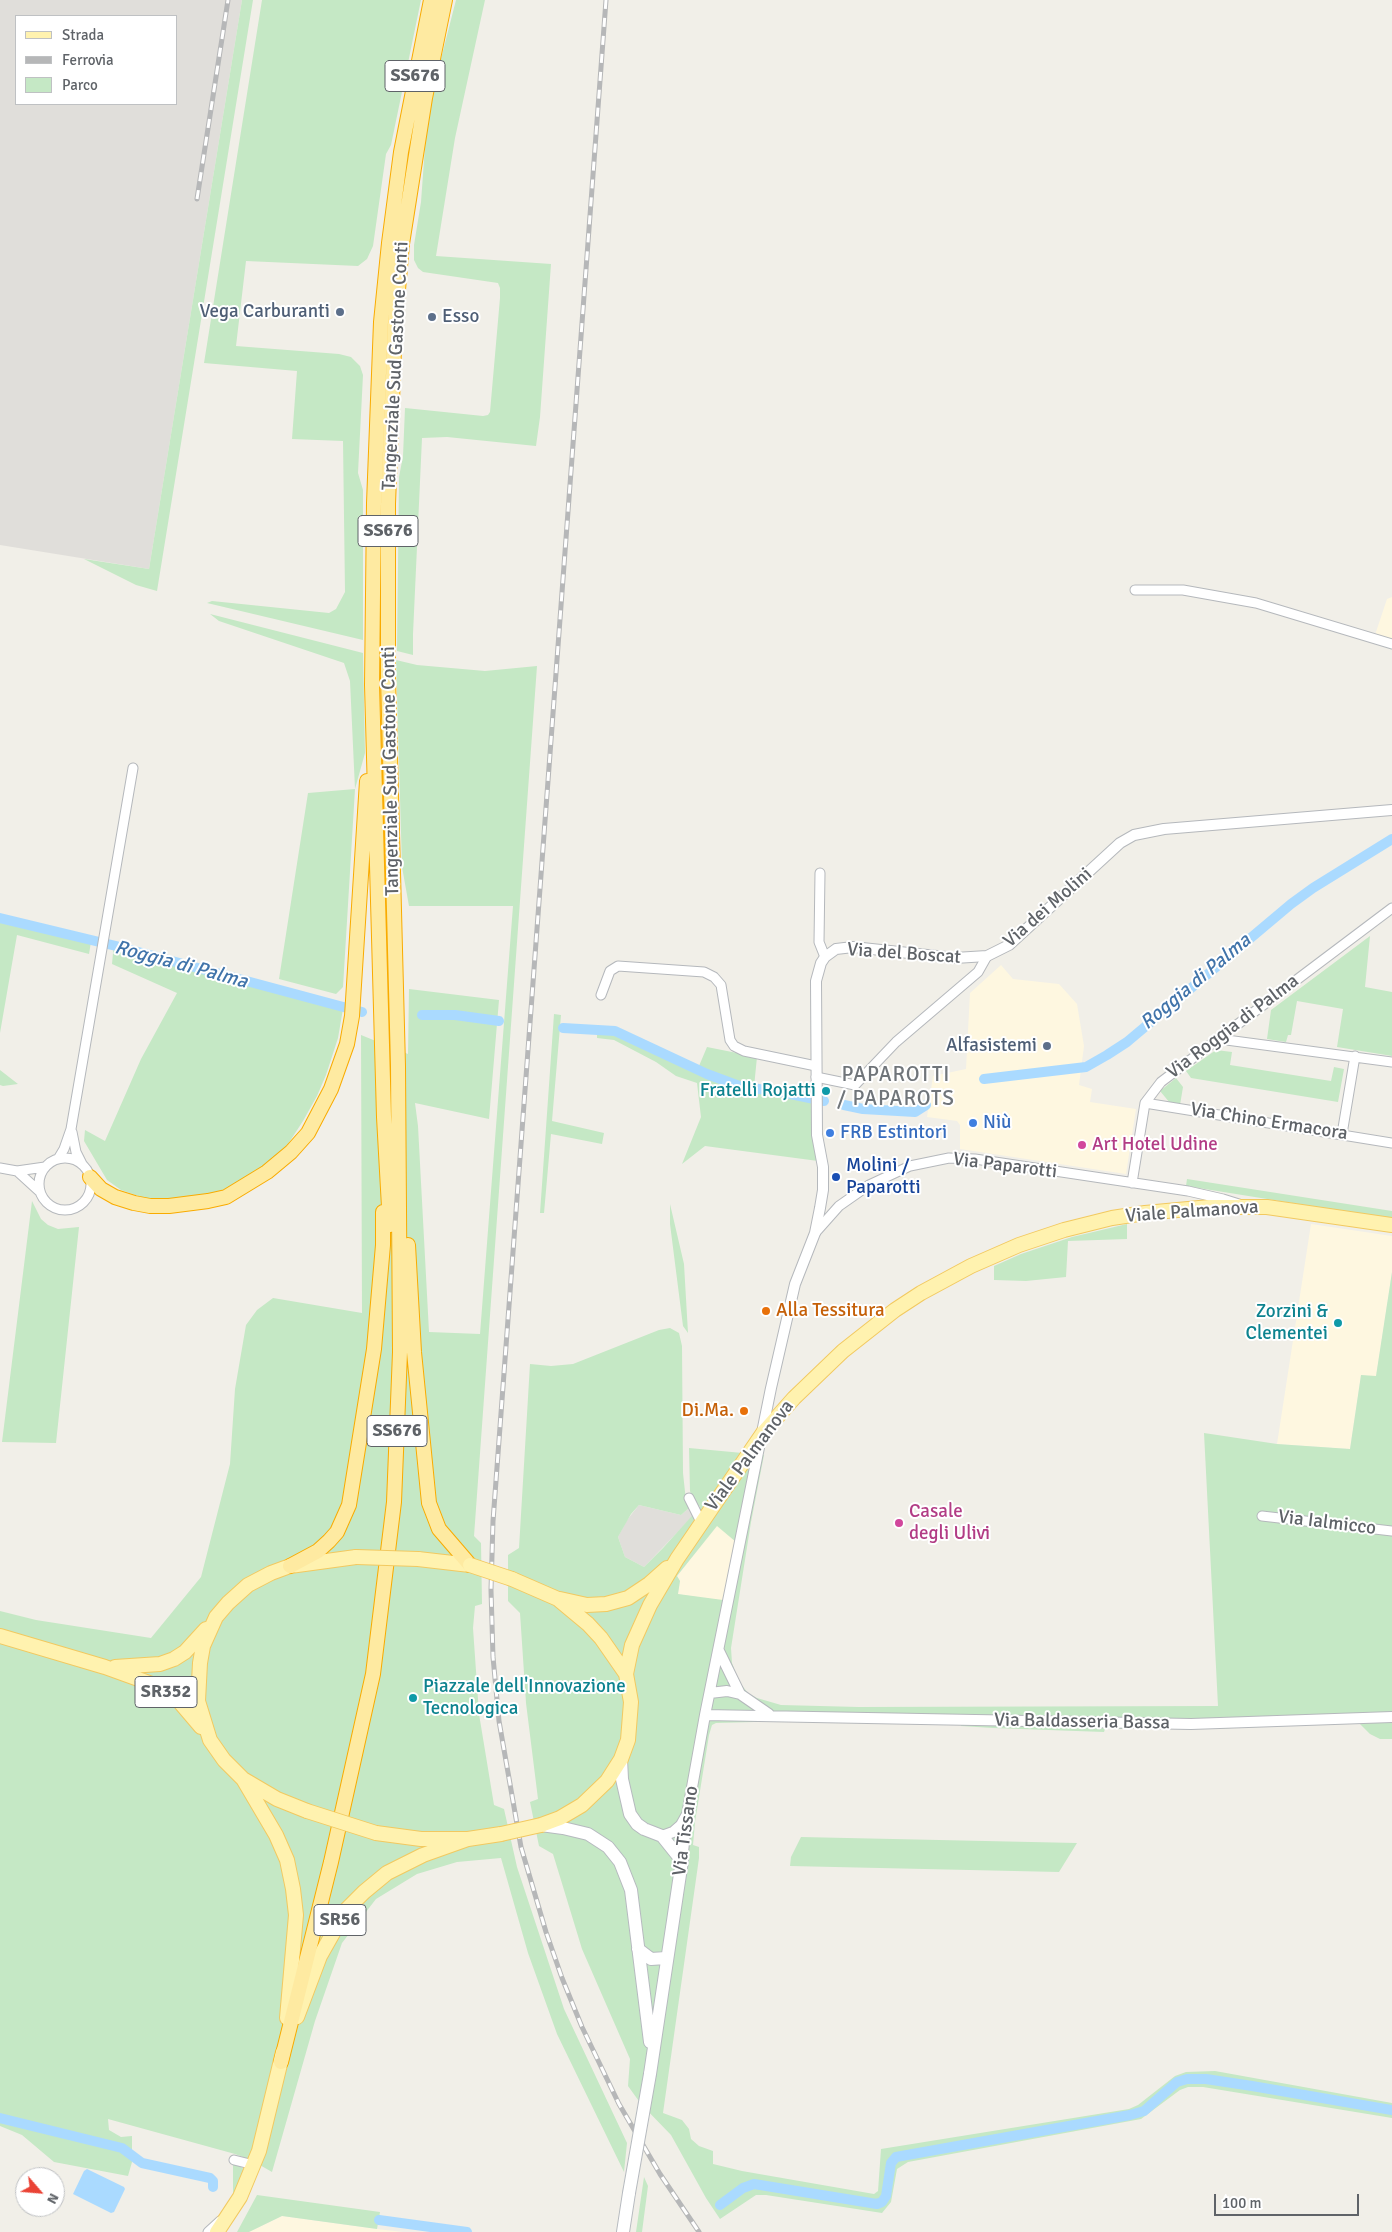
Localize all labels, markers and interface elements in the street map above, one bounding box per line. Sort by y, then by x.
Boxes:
legend [15,15,178,105]
text: Strada [62,26,104,44]
text: Ferrovia [62,51,114,69]
road number: SS676 [385,60,445,92]
text: Parco [62,76,98,94]
street label: Tangenziale Sud Gastone Conti [378,241,414,491]
place label: Vega Carburanti [200,301,330,323]
marker: Vega Carburanti [334,306,346,318]
place label: Esso [442,306,479,328]
marker: Esso [426,311,438,323]
road number: SS676 [358,516,418,546]
street label: Tangenziale Sud Gastone Conti [377,646,405,896]
street label: Via dei Molini [999,863,1097,953]
water label: Roggia di Palma [1136,929,1256,1035]
water label: Roggia di Palma [112,936,250,994]
street label: Via del Boscat [846,939,962,969]
street label: Via Roggia di Palma [1162,970,1304,1084]
place label: Alfasistemi [946,1035,1037,1057]
marker: Alfasistemi [1041,1040,1053,1052]
district label: PAPAROTTI / PAPAROTS [836,1062,956,1112]
place label: Fratelli Rojatti [700,1080,816,1102]
marker: Fratelli Rojatti [820,1085,832,1097]
street label: Via Chino Ermacora [1189,1098,1349,1146]
place label: Niù [983,1112,1011,1134]
marker: Niù [967,1117,979,1129]
place label: FRB Estintori [840,1122,947,1144]
marker: FRB Estintori [824,1127,836,1139]
place label: Art Hotel Udine [1092,1134,1218,1156]
marker: Art Hotel Udine [1076,1139,1088,1151]
street label: Via Paparotti [952,1148,1058,1184]
place label: Molini / Paparotti [846,1155,921,1199]
marker: Molini / Paparotti [830,1171,842,1183]
street label: Viale Palmanova [1125,1196,1259,1228]
place label: Alla Tessitura [776,1300,885,1322]
place label: Zorzini & Clementei [1245,1301,1328,1345]
marker: Alla Tessitura [760,1305,772,1317]
marker: Zorzini & Clementei [1332,1317,1344,1329]
street label: Viale Palmanova [701,1396,799,1516]
place label: Di.Ma. [682,1400,734,1422]
marker: Di.Ma. [738,1405,750,1417]
road number: SS676 [367,1415,427,1446]
place label: Casale degli Ulivi [909,1501,990,1545]
street label: Via Ialmicco [1277,1506,1377,1540]
marker: Casale degli Ulivi [893,1517,905,1529]
road number: SR352 [135,1676,197,1708]
place label: Piazzale dell'Innovazione Tecnologica [423,1676,626,1720]
marker: Piazzale dell'Innovazione Tecnologica [407,1692,419,1704]
street label: Via Baldasseria Bassa [994,1709,1170,1735]
street label: Via Tissano [668,1784,704,1878]
road number: SR56 [314,1904,366,1936]
north arrow [15,2167,65,2217]
scale bar [1217,2184,1362,2216]
text: N [43,2190,63,2207]
text: 100 m [1222,2194,1262,2212]

